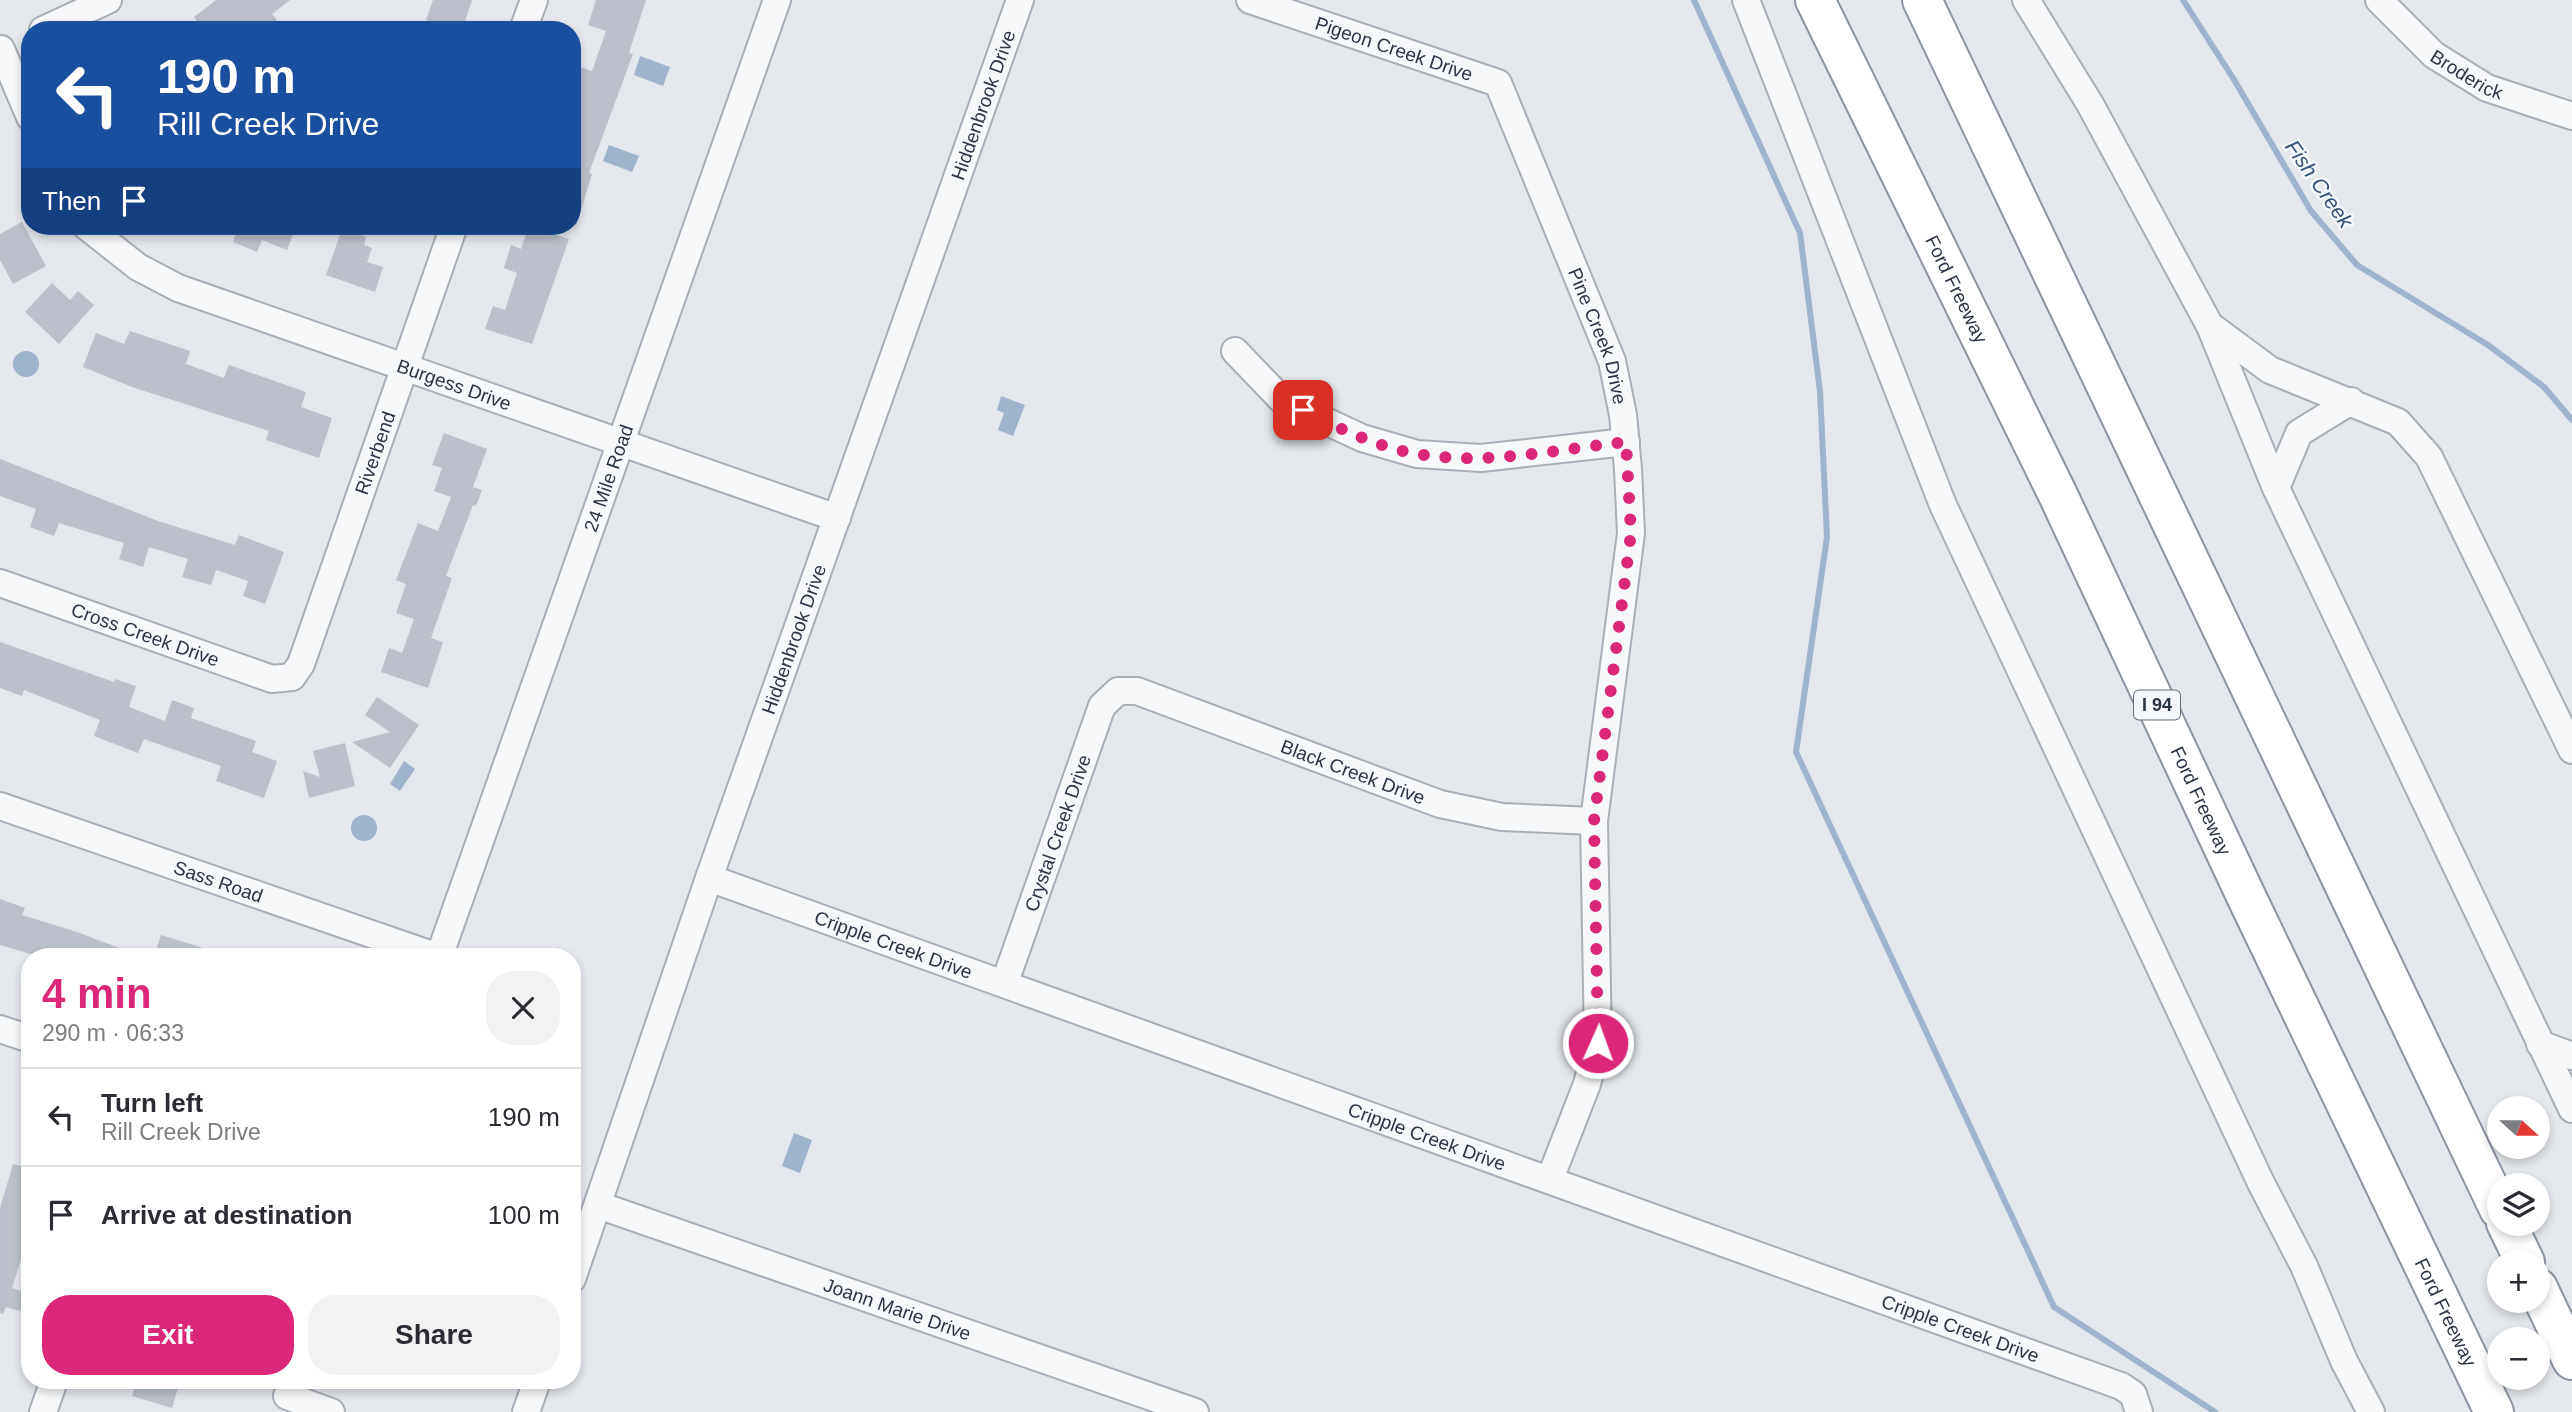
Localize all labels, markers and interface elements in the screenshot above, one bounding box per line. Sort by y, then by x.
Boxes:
street label: Pigeon Creek Drive [1312,13,1475,85]
street label: Hiddenbrook Drive [947,27,1020,183]
street label: Broderick [2427,45,2506,104]
icon: left [42,49,133,140]
text: 190 m [157,49,296,103]
text: Rill Creek Drive [157,106,379,142]
water label: Fish Creek [2281,136,2359,233]
icon: arrive [115,182,153,220]
text: Then [42,186,101,216]
street label: Ford Freeway [1921,232,1992,347]
street label: Pine Creek Drive [1564,265,1631,406]
street label: Burgess Drive [394,355,514,414]
pin [1273,380,1333,440]
icon: arrive [1284,391,1322,429]
street label: Riverbend [351,409,399,497]
street label: 24 Mile Road [580,422,637,534]
street label: Hiddenbrook Drive [758,562,830,717]
street label: Cross Creek Drive [68,599,222,670]
road number: I 94 [2134,690,2180,720]
street label: Black Creek Drive [1278,736,1428,808]
street label: Ford Freeway [2166,743,2235,859]
street label: Crystal Creek Drive [1021,752,1095,914]
street label: Sass Road [171,857,266,907]
street label: Cripple Creek Drive [812,907,975,983]
text: 4 min [42,970,152,1017]
button: close [486,971,560,1045]
position arrow [1561,1006,1635,1080]
text: 290 m · 06:33 [42,1020,184,1046]
text: Turn left [101,1088,203,1118]
north arrow [2487,1096,2550,1158]
map controls [2487,1096,2550,1390]
icon: left [42,1098,80,1136]
street label: Cripple Creek Drive [1345,1099,1508,1175]
text: 190 m [488,1102,560,1132]
text: Rill Creek Drive [101,1119,261,1145]
button: layers [2487,1173,2550,1236]
icon: arrive [42,1196,80,1234]
text: Arrive at destination [101,1200,352,1230]
text: 100 m [488,1200,560,1230]
button: + [2487,1250,2550,1313]
street label: Ford Freeway [2411,1255,2481,1370]
street label: Joann Marie Drive [821,1274,974,1345]
street label: Cripple Creek Drive [1879,1291,2042,1367]
button: Exit [42,1295,294,1375]
button: Share [308,1295,560,1375]
button: − [2487,1327,2550,1390]

